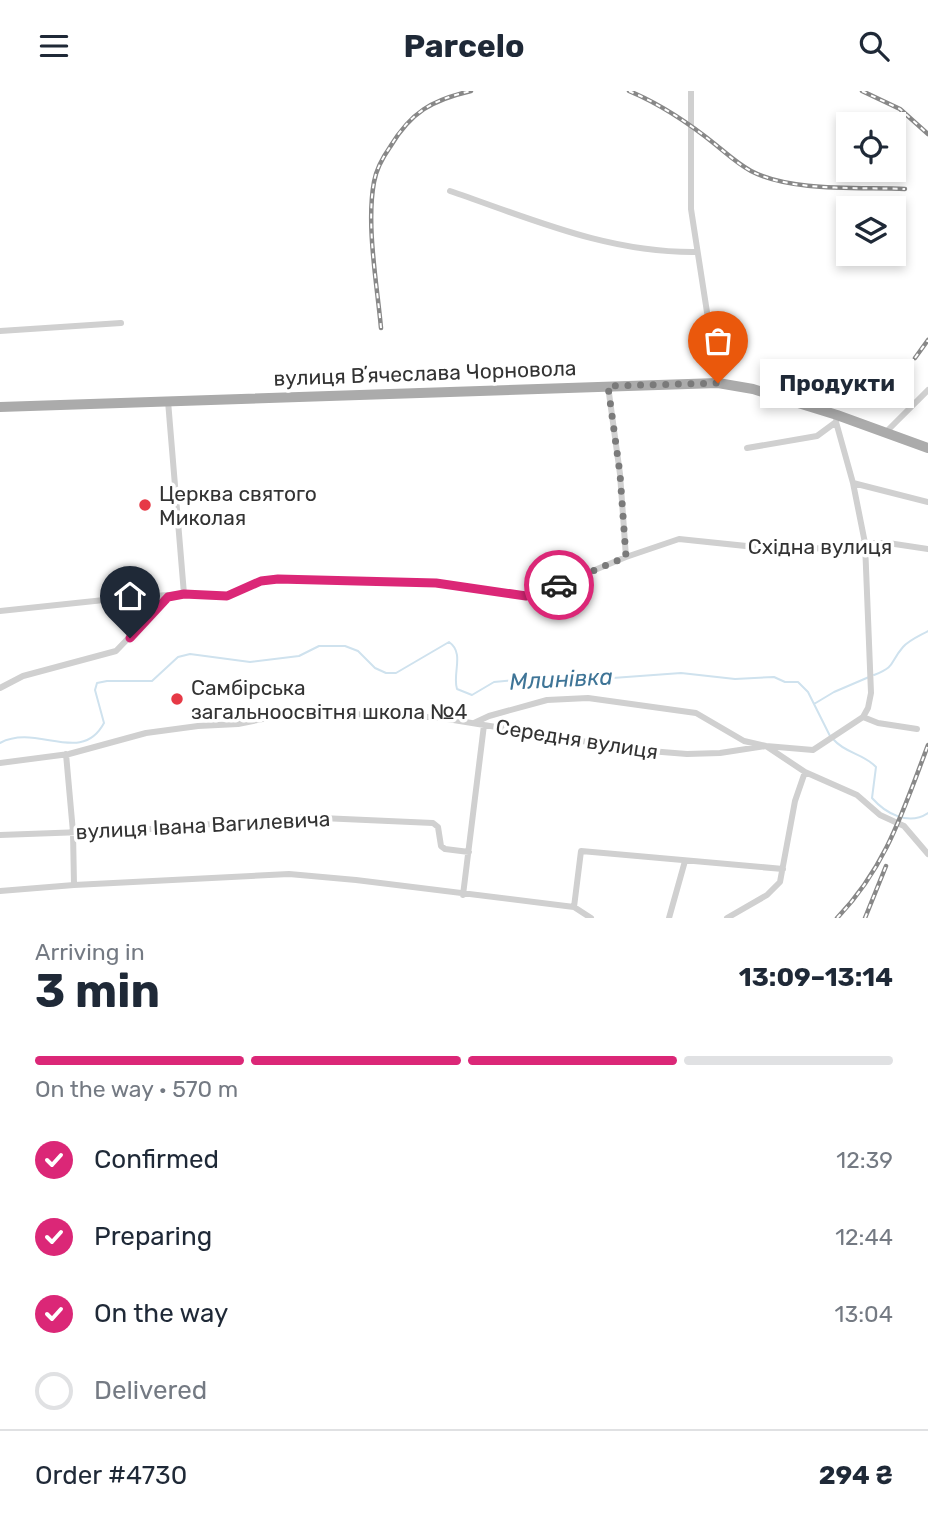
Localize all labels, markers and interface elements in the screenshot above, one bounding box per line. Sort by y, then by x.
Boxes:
icon: menu [35,27,73,65]
text: Parcelo [403,27,525,65]
icon: search [855,27,893,65]
map controls [836,112,906,266]
button: locate [836,112,906,182]
button: layers [836,196,906,266]
pin [688,311,748,383]
icon: bag [699,322,737,360]
street label: вулиця Вʼячеслава Чорновола [273,355,577,391]
callout: Продукти [760,359,914,407]
text: Продукти [779,369,895,397]
place label: Церква святого Миколая [159,481,317,530]
marker: Церква святого Миколая [137,497,153,513]
street label: Східна вулиця [748,534,892,559]
courier [524,550,594,620]
pin [100,566,160,638]
icon: car [540,566,578,604]
icon: home [111,577,149,615]
water label: Млинівка [509,662,613,696]
place label: Самбірська загальноосвітня школа №4 [191,675,468,724]
marker: Самбірська загальноосвітня школа №4 [169,691,185,707]
street label: Середня вулиця [494,714,660,764]
street label: вулиця Івана Вагилевича [75,806,331,844]
text: Arriving in [35,938,145,966]
text: 13:09–13:14 [739,962,893,993]
text: 3 min [35,964,160,1019]
text: On the way · 570 m [35,1075,238,1103]
icon: check [35,1141,73,1179]
text: Confirmed [94,1144,219,1175]
text: 12:39 [836,1146,893,1174]
icon: check [35,1218,73,1256]
text: Preparing [94,1221,212,1252]
text: 12:44 [835,1223,893,1251]
icon: check [35,1295,73,1333]
text: On the way [94,1298,228,1329]
text: 13:04 [835,1300,893,1328]
text: Delivered [94,1375,207,1406]
text: Order #4730 [35,1460,187,1491]
text: 294 ₴ [819,1460,893,1491]

